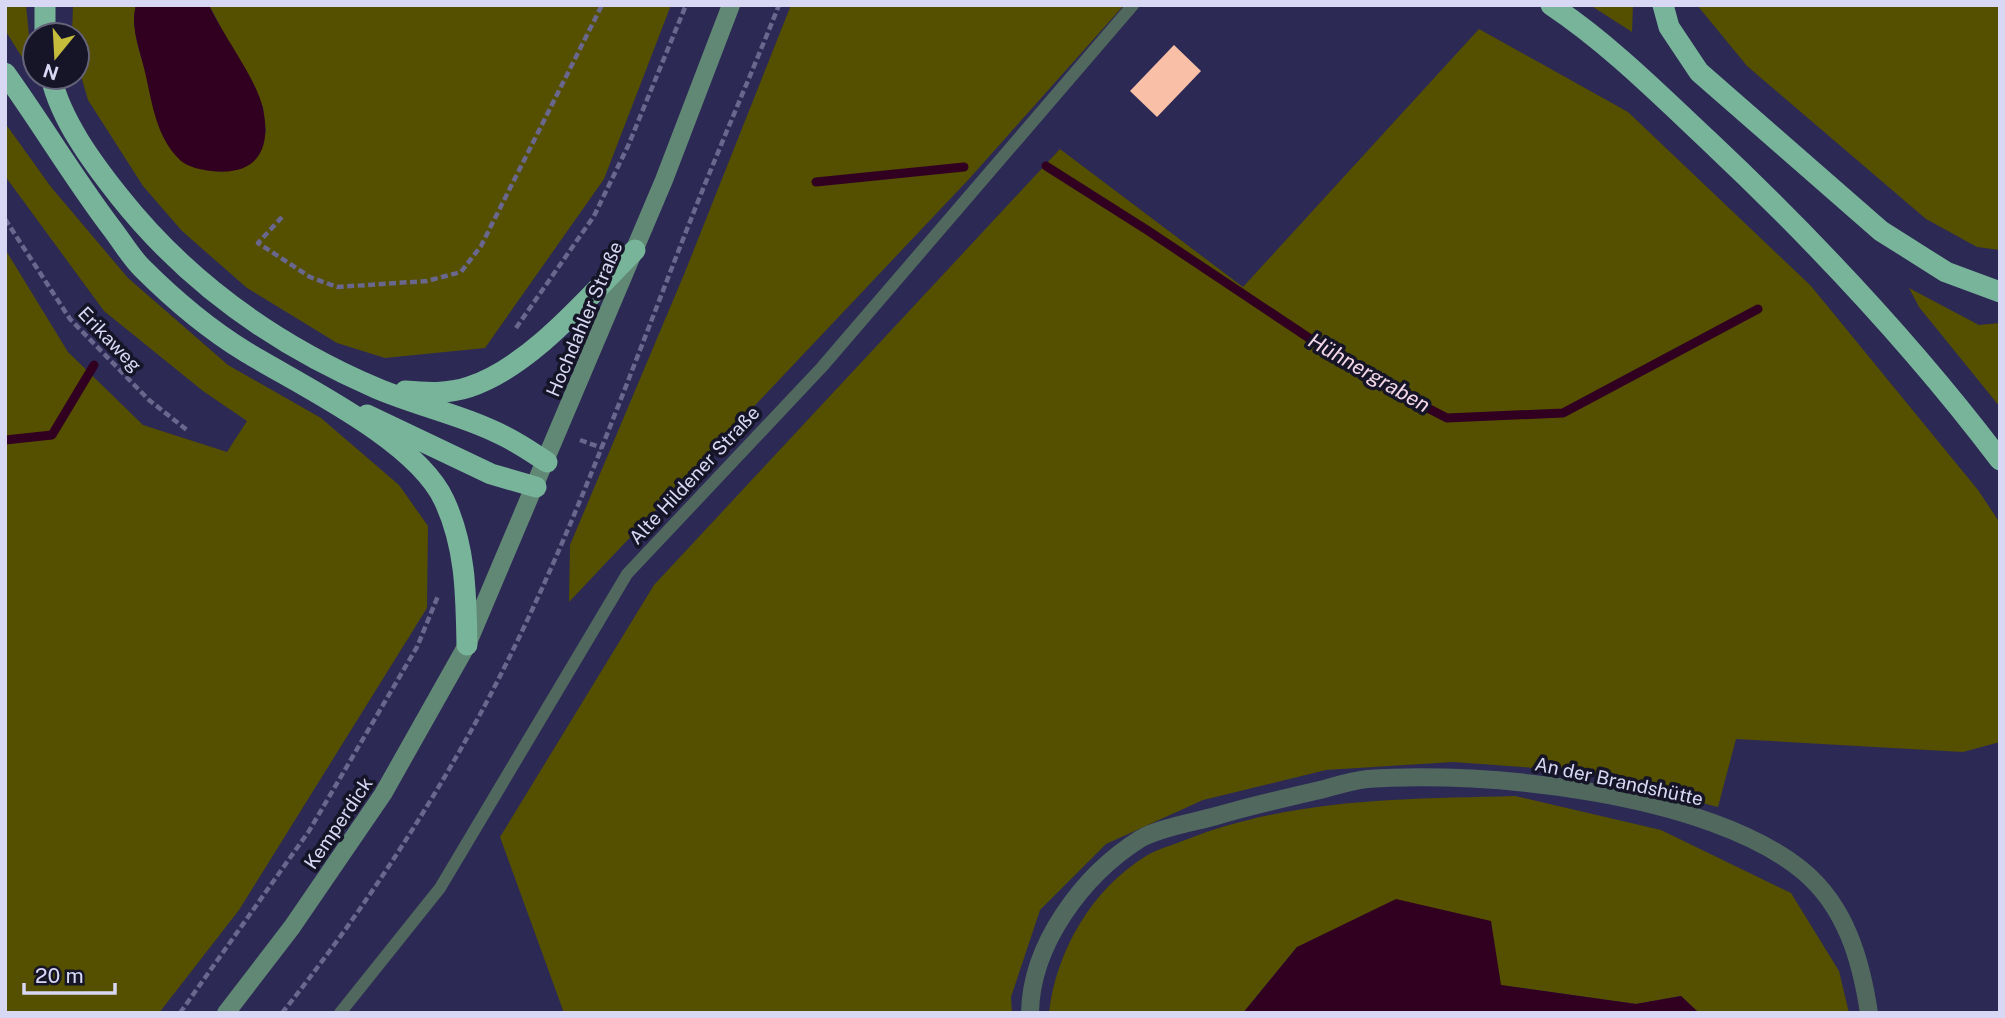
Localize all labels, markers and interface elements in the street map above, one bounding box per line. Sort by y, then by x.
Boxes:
north arrow [21,21,91,91]
text: N [40,59,61,85]
street label: Hochdahler Straße [541,238,627,400]
street label: Erikaweg [74,302,146,376]
water label: Hühnergraben [1304,328,1435,418]
street label: Alte Hildener Straße [624,401,764,549]
street label: An der Brandshütte [1533,752,1705,810]
street label: Kemperdick [299,773,377,873]
scale bar [24,951,116,995]
text: 20 m [35,963,84,988]

